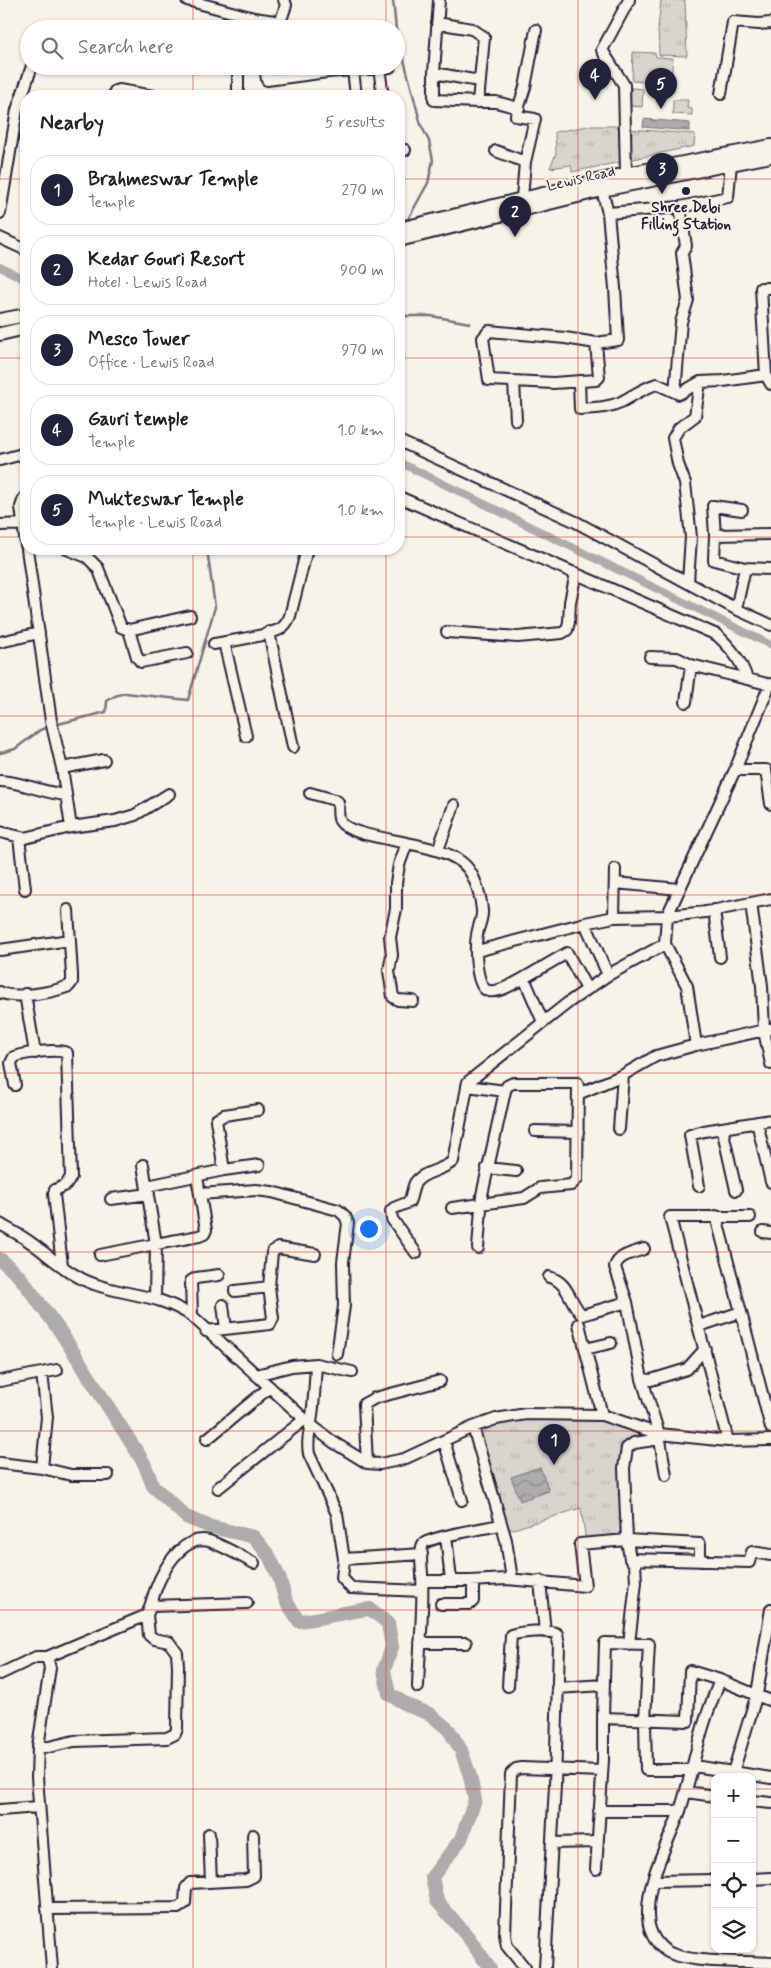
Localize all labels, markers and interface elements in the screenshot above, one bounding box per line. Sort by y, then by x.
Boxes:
search box [20,20,405,75]
icon: search [38,34,66,62]
text: Search here [78,35,174,60]
pin: 4 [579,59,611,100]
pin: 5 [645,68,677,109]
text: Nearby [40,109,104,137]
text: 5 results [325,112,385,133]
pin: 3 [646,153,678,194]
street label: Lewis Road [545,161,617,197]
text: Brahmeswar Temple [88,167,258,192]
text: 1 [53,180,61,201]
text: 270 m [341,180,384,201]
marker: Shree Debi Filling Station [680,185,692,197]
text: Temple [88,192,135,213]
pin: 2 [499,196,531,237]
place label: Shree Debi Filling Station [641,198,731,237]
text: Kedar Gouri Resort [88,247,245,272]
text: 2 [53,260,61,281]
text: 900 m [340,260,384,281]
text: Hotel · Lewis Road [88,272,207,293]
text: Mesco Tower [88,327,190,352]
text: 3 [53,340,61,361]
text: 970 m [341,340,384,361]
text: Office · Lewis Road [88,352,215,373]
text: Gauri temple [88,407,189,432]
text: 4 [52,420,62,441]
text: 1.0 km [337,420,384,441]
text: Temple [88,432,135,453]
text: Mukteswar Temple [88,487,244,512]
text: 5 [52,500,62,521]
text: 1.0 km [337,500,384,521]
text: Temple · Lewis Road [88,512,222,533]
your location [356,1216,382,1242]
pin: 1 [538,1424,570,1465]
map controls [711,1773,756,1953]
button: + [711,1773,756,1818]
button: − [711,1818,756,1863]
button: locate [711,1863,756,1908]
button: layers [711,1908,756,1953]

